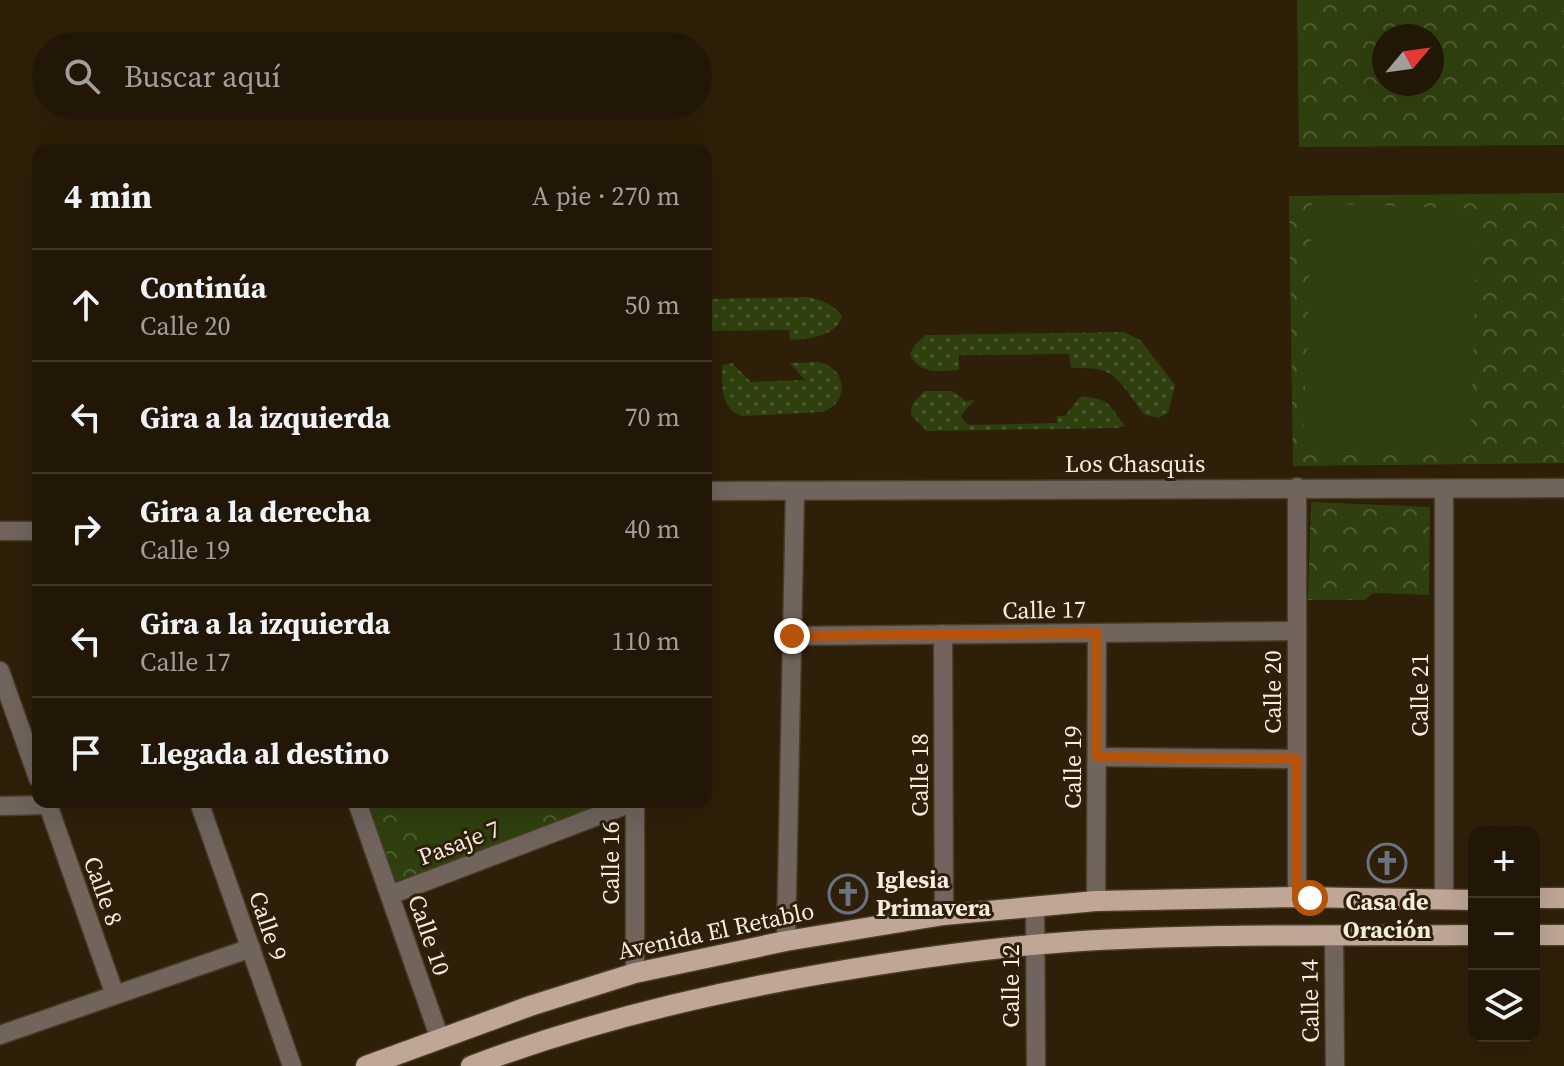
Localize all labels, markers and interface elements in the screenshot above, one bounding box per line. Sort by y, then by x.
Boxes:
north arrow [1372,24,1444,96]
search box [32,32,712,120]
icon: search [60,54,104,98]
text: Buscar aquí [124,56,281,97]
text: 4 min [64,173,152,219]
text: A pie · 270 m [532,178,680,214]
text: Continúa [140,267,267,308]
icon: ahead [64,283,108,327]
text: 50 m [625,287,680,323]
text: Calle 20 [140,308,230,344]
icon: left [64,395,108,439]
text: Gira a la izquierda [140,397,390,438]
text: 70 m [625,399,680,435]
street label: Los Chasquis [1065,447,1205,480]
text: Gira a la derecha [140,491,371,532]
icon: right [64,507,108,551]
text: 40 m [625,511,680,547]
text: Calle 19 [140,532,230,568]
street label: Calle 17 [1002,592,1086,627]
text: Gira a la izquierda [140,603,390,644]
route end [774,618,810,654]
icon: left [64,619,108,663]
text: 110 m [612,623,680,659]
text: Calle 17 [140,644,230,680]
street label: Calle 20 [1256,650,1289,734]
street label: Calle 21 [1403,653,1436,737]
street label: Calle 19 [1056,725,1089,809]
icon: arrive [64,731,108,775]
text: Llegada al destino [140,733,389,774]
street label: Calle 18 [903,733,936,817]
street label: Pasaje 7 [413,812,505,873]
street label: Calle 16 [594,821,627,905]
map controls [1468,826,1540,1042]
button: + [1468,826,1540,898]
church icon: Casa de Oración [1366,842,1408,884]
street label: Calle 8 [76,852,131,930]
place label: Iglesia Primavera [876,863,991,924]
church icon: Iglesia Primavera [827,873,869,915]
route start [1292,880,1328,916]
place label: Casa de Oración [1343,885,1431,946]
street label: Calle 9 [241,887,296,965]
street label: Calle 10 [400,890,459,980]
street label: Avenida El Retablo [615,894,817,967]
button: − [1468,898,1540,970]
street label: Calle 12 [994,944,1027,1028]
street label: Calle 14 [1292,959,1327,1043]
button: layers [1468,970,1540,1042]

